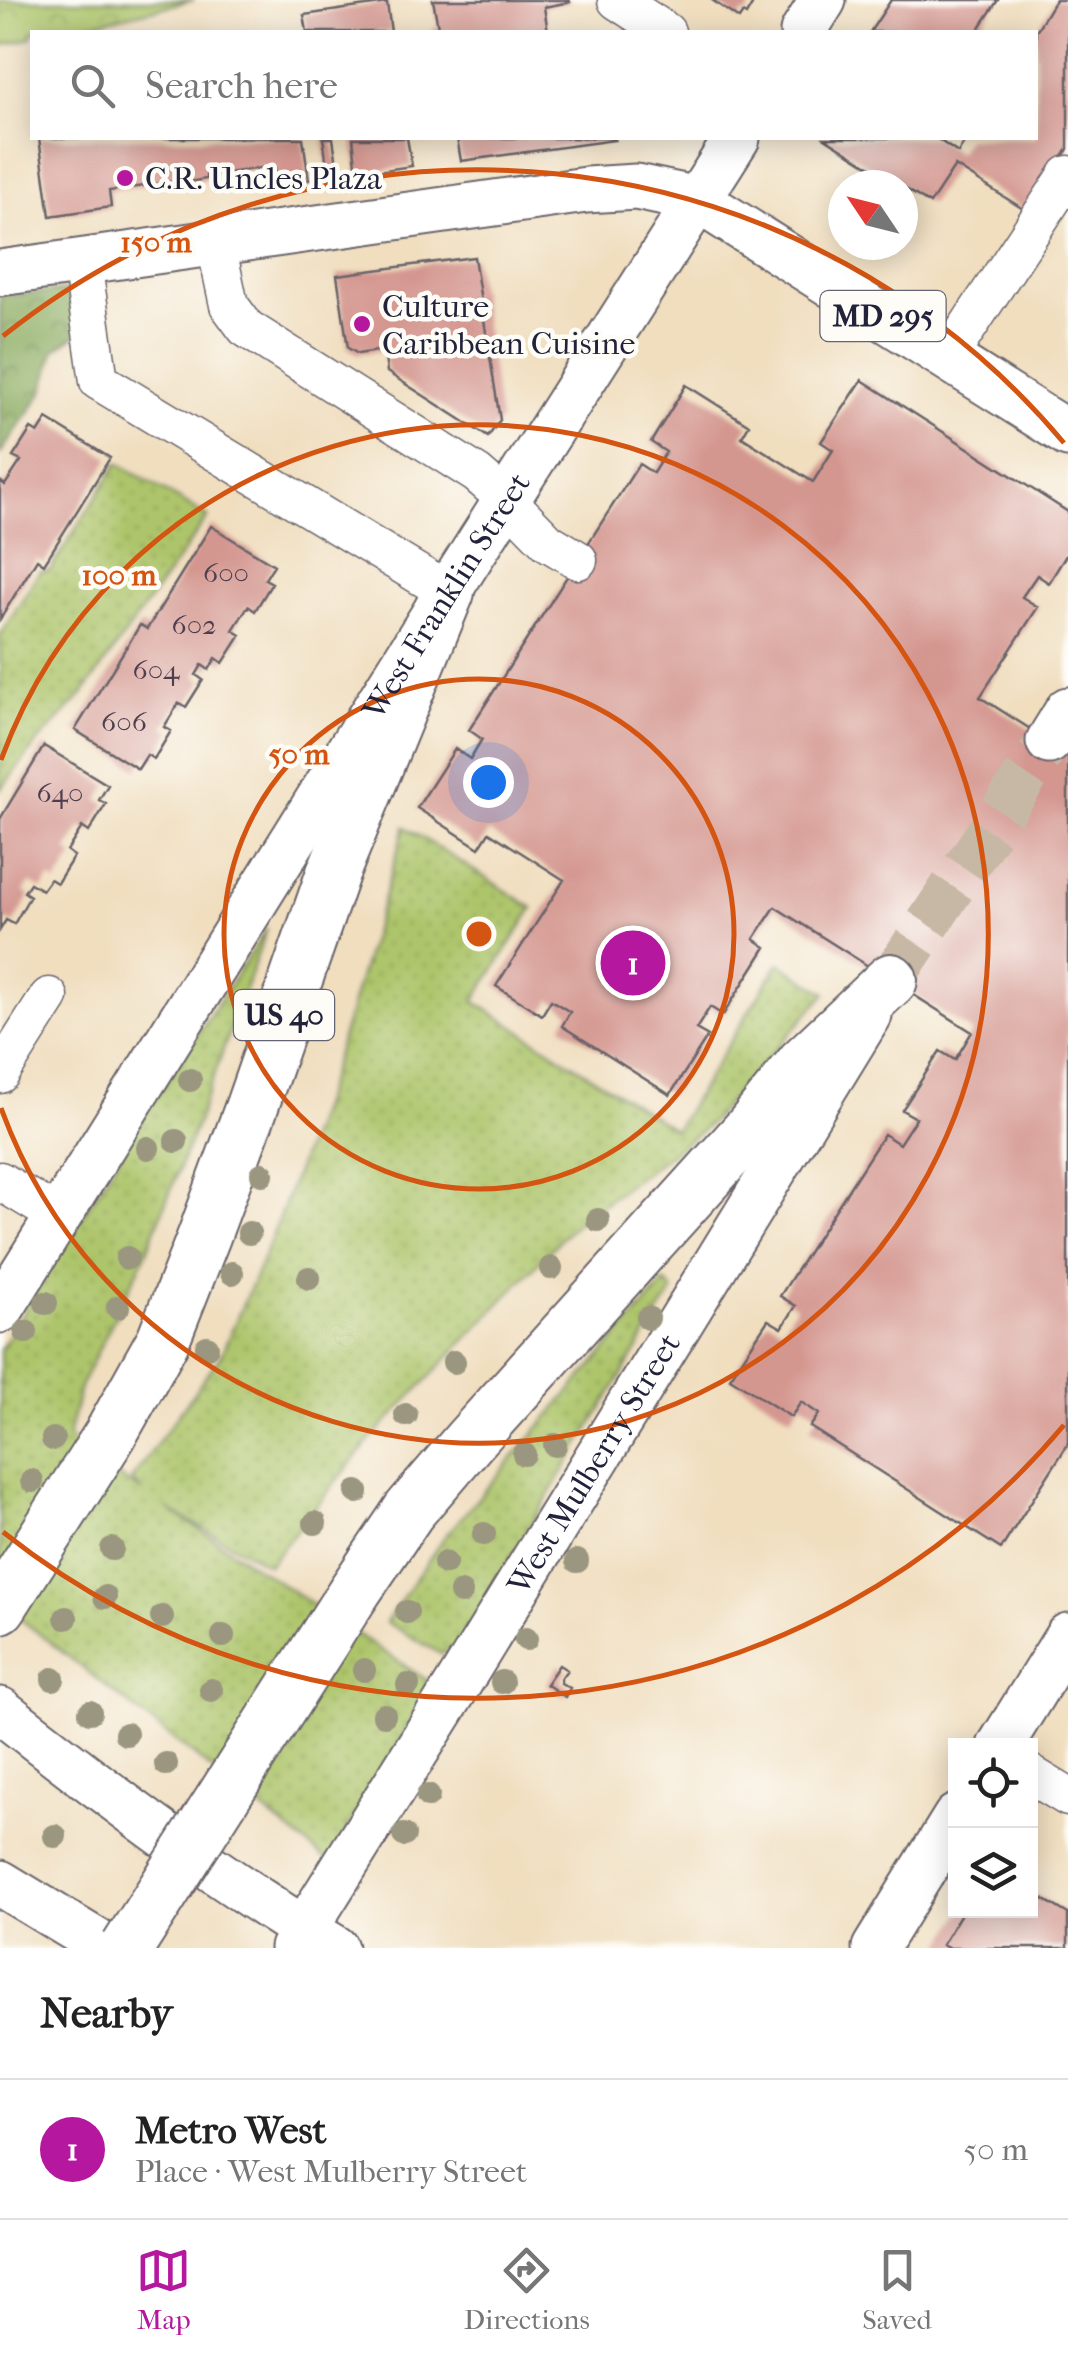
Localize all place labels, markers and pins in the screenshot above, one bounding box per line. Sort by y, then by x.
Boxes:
place label: C.R. Uncles Plaza [145,160,383,197]
marker: C.R. Uncles Plaza [114,167,136,189]
place label: Culture Caribbean Cuisine [382,288,635,362]
marker: Culture Caribbean Cuisine [351,313,373,335]
centre of rings [461,916,497,952]
pin: 1 [600,926,666,1000]

